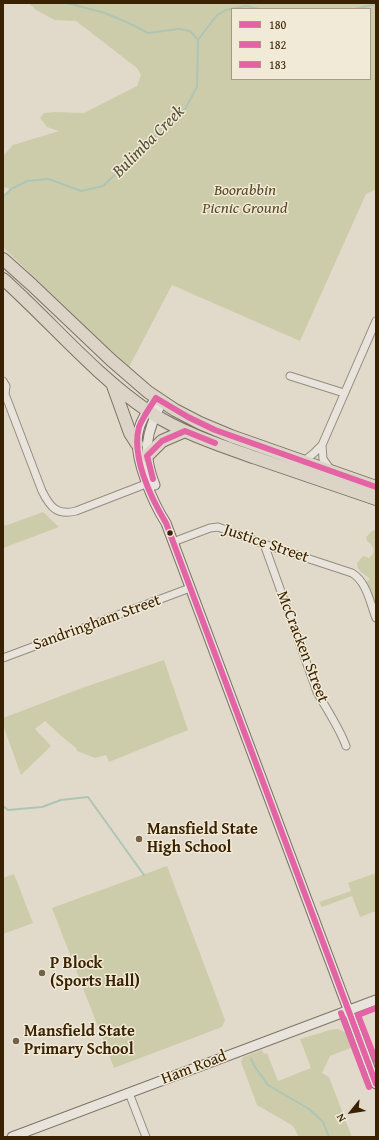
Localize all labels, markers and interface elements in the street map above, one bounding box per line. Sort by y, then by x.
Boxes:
legend [231,8,371,80]
text: 180 [269,16,286,33]
text: 182 [269,36,286,53]
text: 183 [269,56,286,73]
water label: Bulimba Creek [109,102,189,182]
park label: Boorabbin Picnic Ground [202,181,288,219]
street label: Justice Street [221,520,311,568]
unlabelled marker [165,528,175,538]
street label: McCracken Street [272,588,332,706]
street label: Sandringham Street [31,591,163,655]
place label: Mansfield State High School [147,820,258,858]
marker: Mansfield State High School [134,834,144,844]
place label: P Block (Sports Hall) [50,954,140,992]
marker: P Block (Sports Hall) [37,968,47,978]
place label: Mansfield State Primary School [24,1022,135,1060]
marker: Mansfield State Primary School [11,1036,21,1046]
street label: Ham Road [159,1047,229,1089]
north arrow [331,1092,371,1132]
text: N [332,1111,349,1125]

